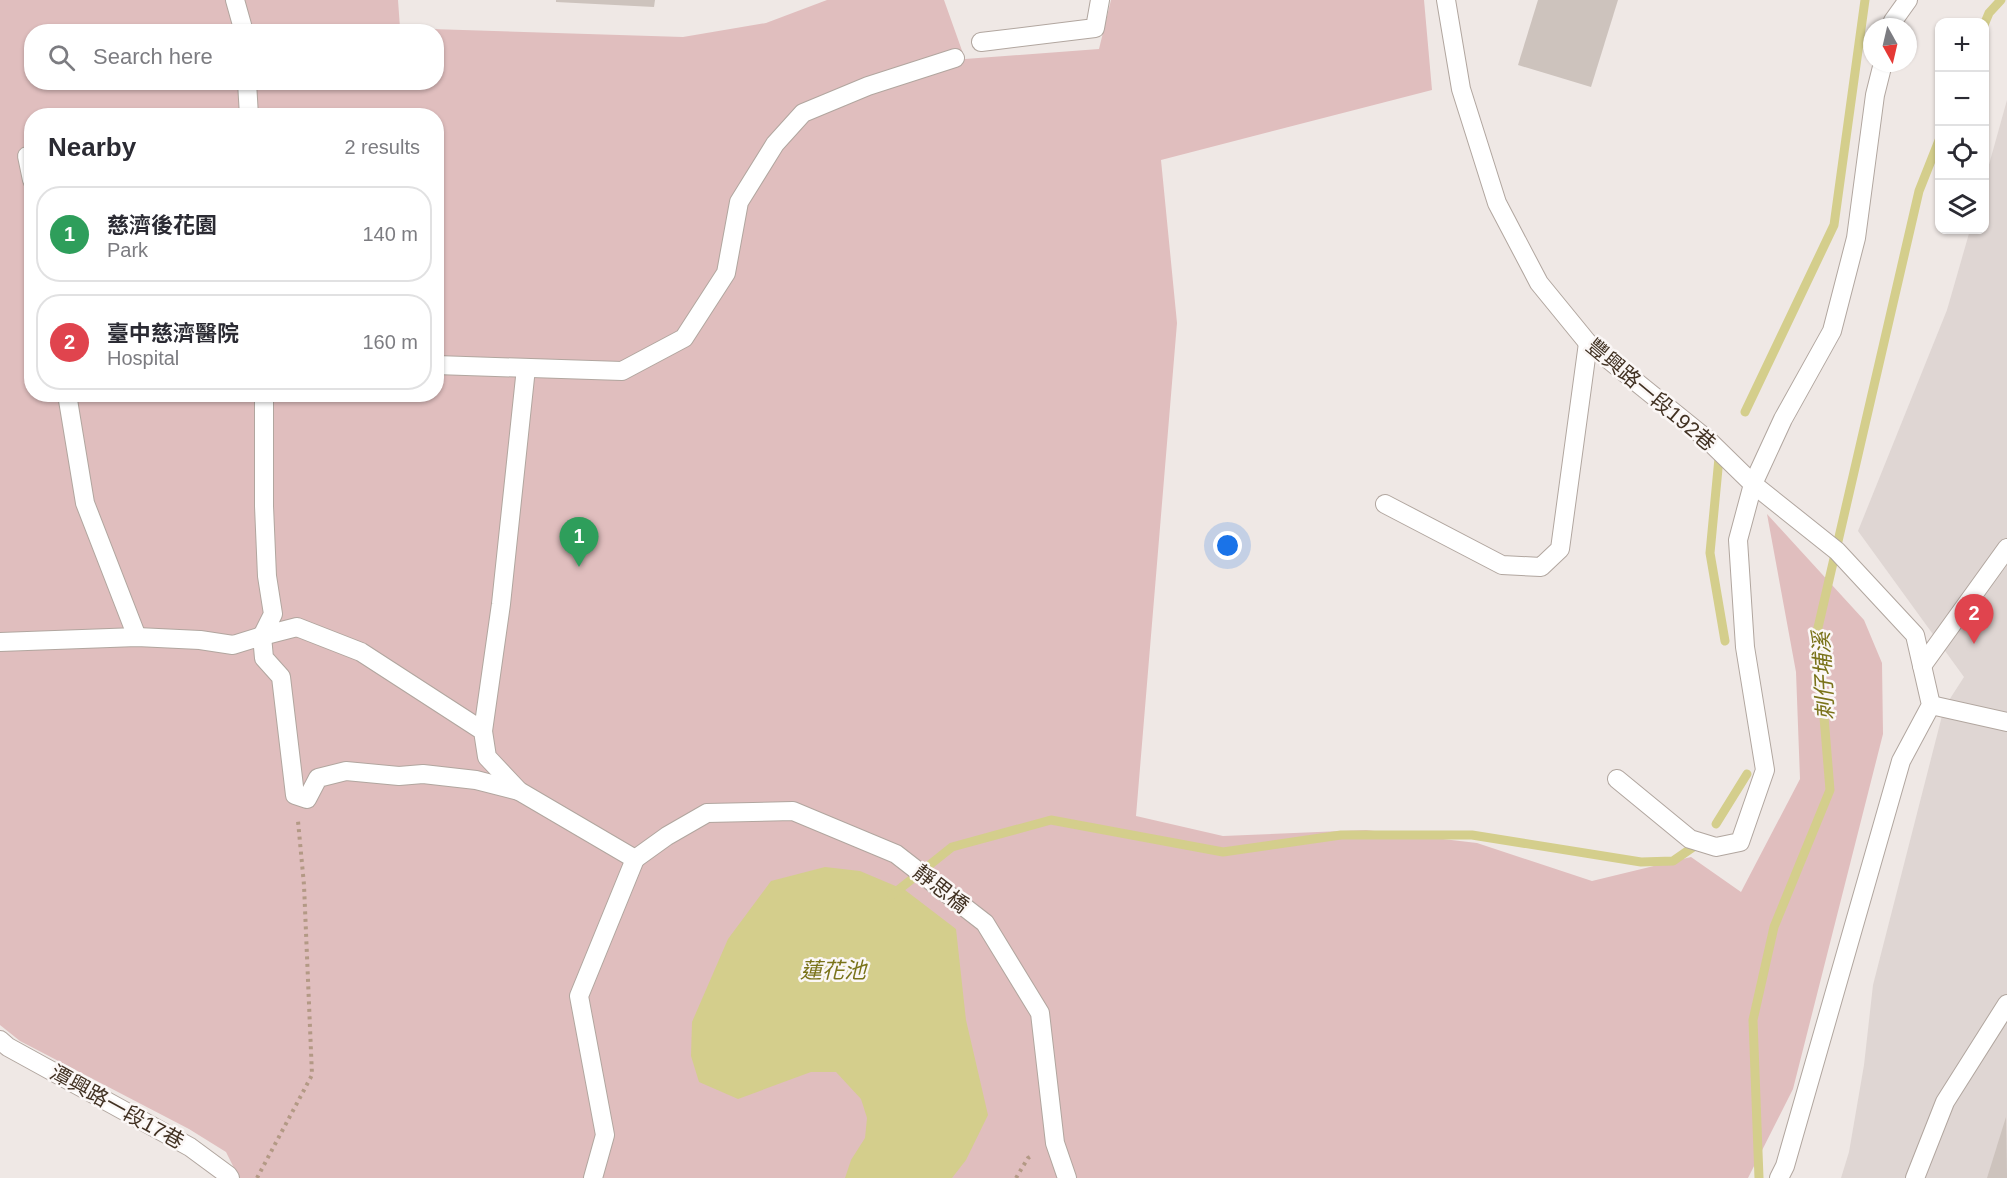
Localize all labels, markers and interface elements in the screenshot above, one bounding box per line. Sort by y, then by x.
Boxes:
north arrow [1863,18,1917,72]
map controls [1935,18,1989,234]
button: + [1935,18,1989,72]
search box [24,24,444,90]
icon: search [45,41,78,74]
text: Search here [93,44,213,69]
button: − [1935,72,1989,126]
button: locate [1935,126,1989,180]
text: Nearby [48,132,136,162]
text: 2 results [344,136,420,158]
button: layers [1935,180,1989,234]
text: 慈濟後花園 [107,213,217,238]
text: 1 [64,223,75,245]
text: 140 m [362,223,418,245]
text: Park [107,239,148,261]
text: 臺中慈濟醫院 [107,321,239,346]
text: 2 [64,331,75,353]
text: 160 m [362,331,418,353]
street label: 豐興路一段192巷 [1582,334,1720,455]
text: Hospital [107,347,179,369]
pin: 1 [560,518,598,567]
your location [1213,531,1242,560]
pin: 2 [1954,594,1994,644]
water label: 刺仔埔溪 [1809,628,1838,721]
street label: 靜思橋 [909,860,973,917]
water label: 蓮花池 [800,958,868,983]
street label: 潭興路一段17巷 [46,1060,188,1153]

